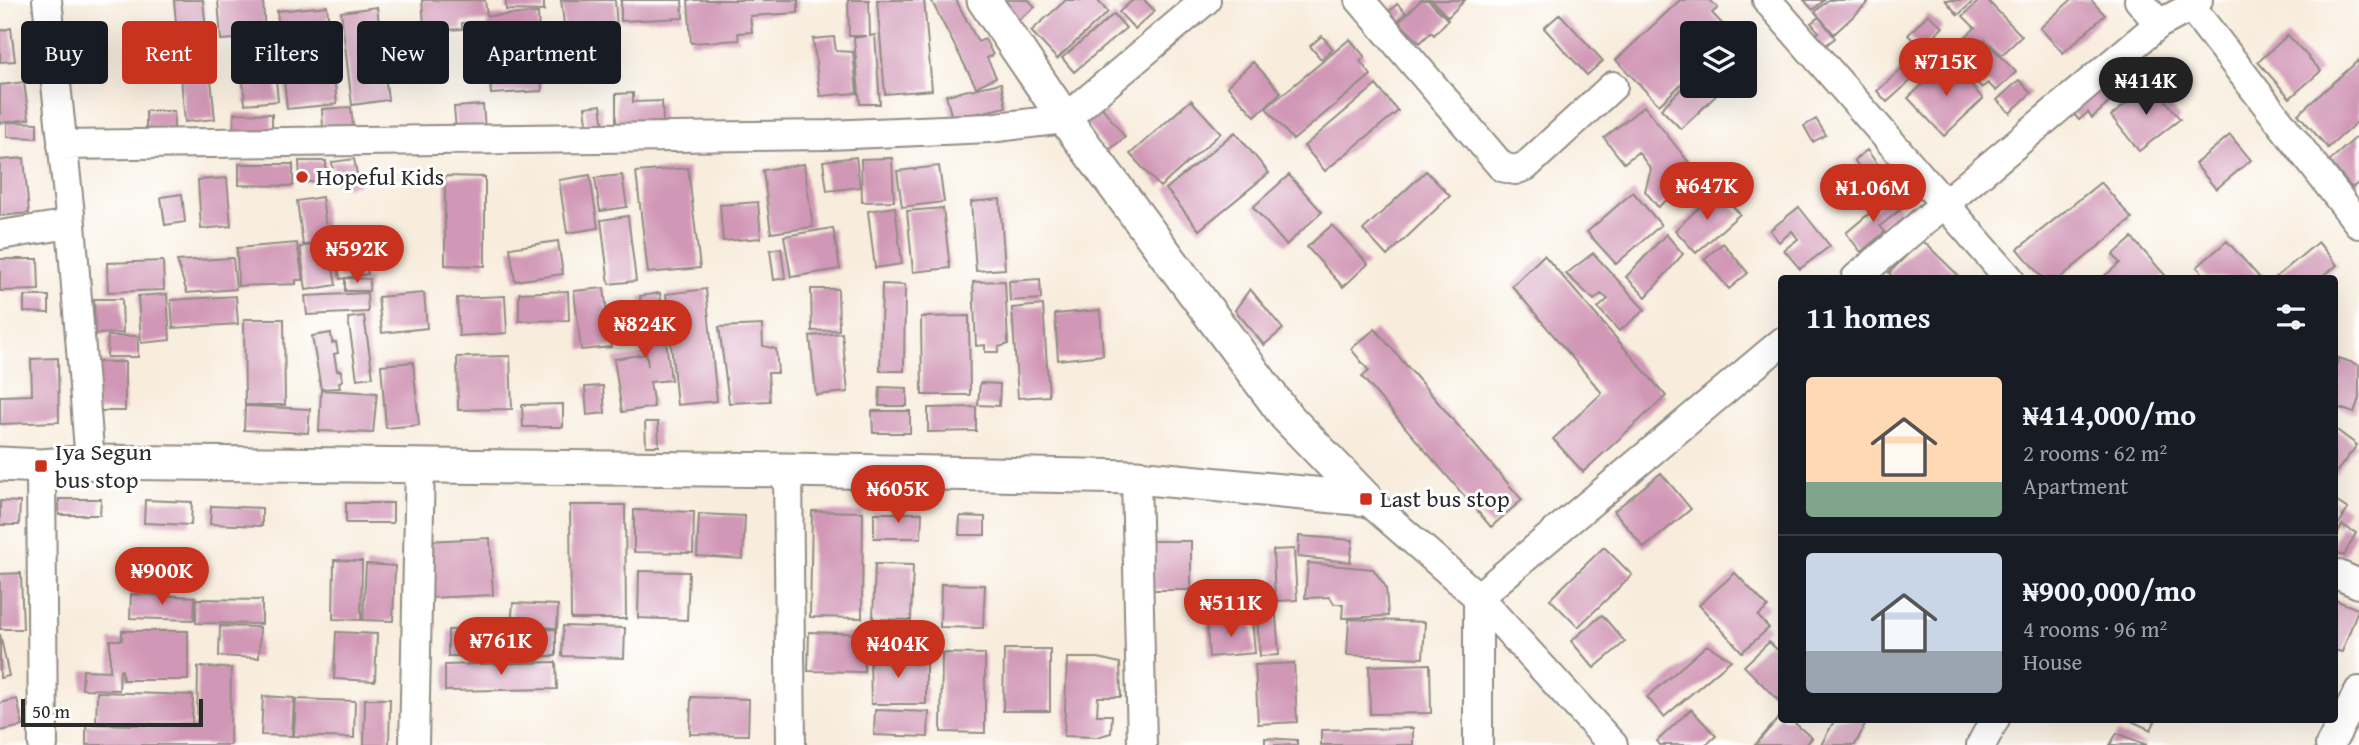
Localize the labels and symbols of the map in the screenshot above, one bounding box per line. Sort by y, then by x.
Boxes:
pin: ₦715K [1897,38,1995,98]
pin: ₦414K [2097,58,2195,117]
place label: Hopeful Kids [316,159,444,194]
pin: ₦647K [1658,162,1756,222]
pin: ₦1.06M [1816,164,1930,224]
marker: Hopeful Kids [294,169,310,185]
pin: ₦592K [308,226,406,285]
pin: ₦824K [596,300,694,360]
place label: Iya Segun bus stop [55,434,153,497]
marker: Iya Segun bus stop [33,458,49,474]
pin: ₦605K [849,466,947,525]
place label: Last bus stop [1380,481,1510,516]
marker: Last bus stop [1358,491,1374,507]
pin: ₦900K [113,548,211,607]
pin: ₦511K [1182,580,1280,639]
pin: ₦761K [452,618,550,677]
pin: ₦404K [849,620,947,680]
scale bar [21,696,203,728]

